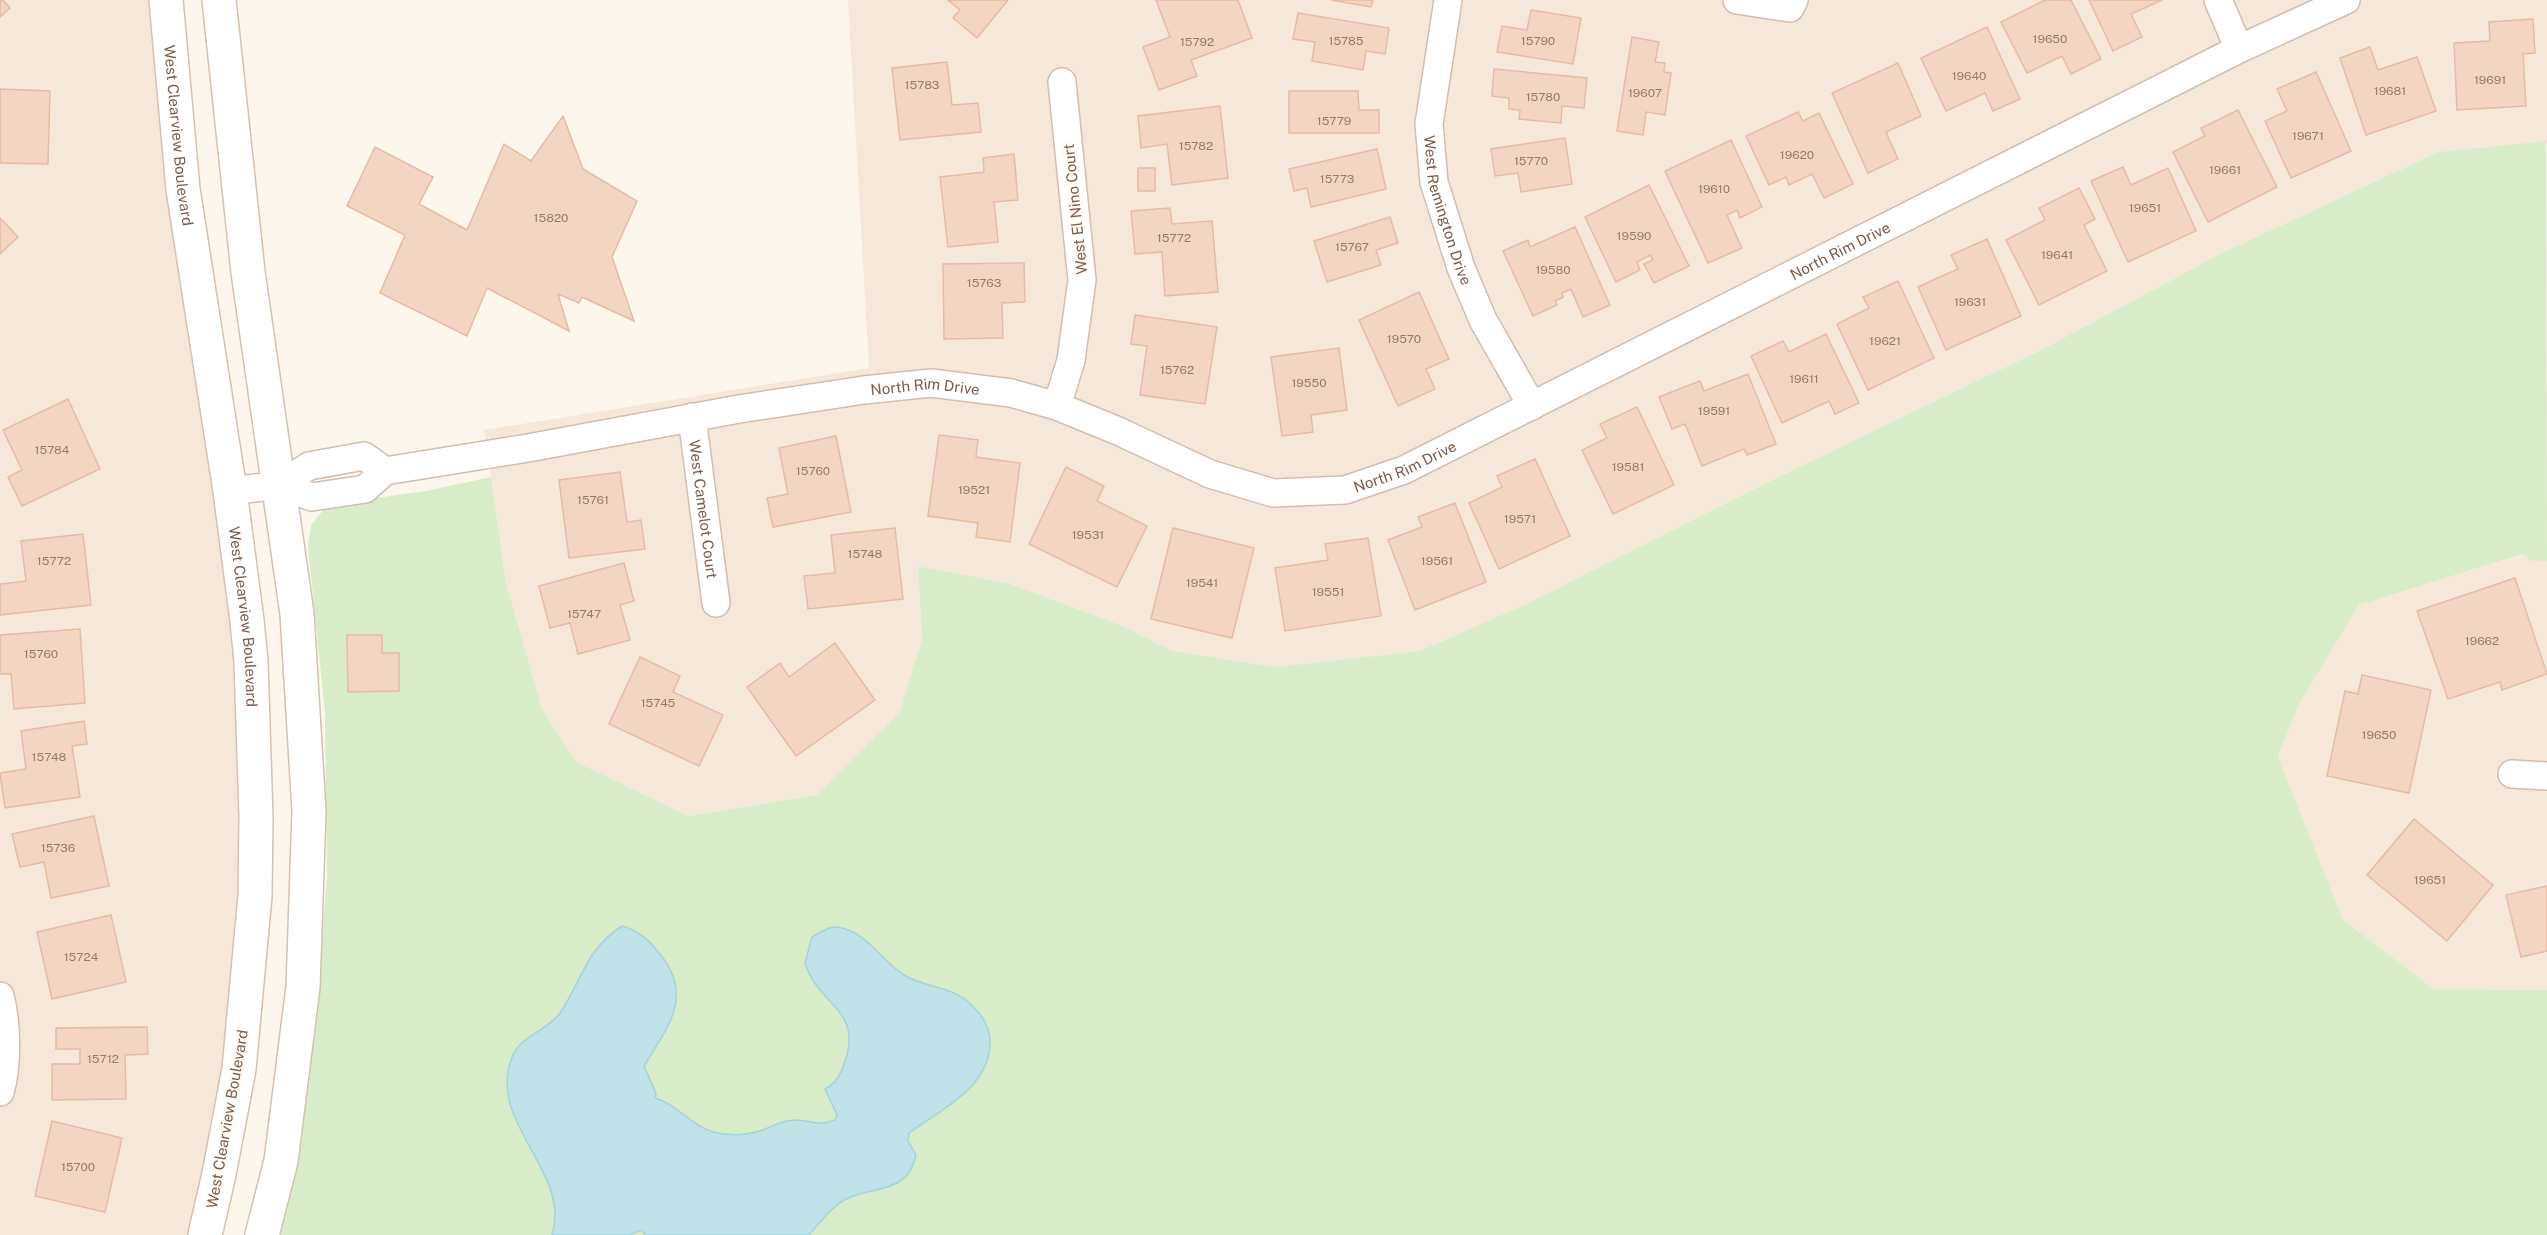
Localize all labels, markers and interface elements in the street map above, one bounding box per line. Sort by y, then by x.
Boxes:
house number: 19650 [2033,32,2067,46]
house number: 15785 [1329,34,1364,48]
house number: 15790 [1521,34,1555,48]
house number: 15792 [1180,35,1214,49]
street label: West Clearview Boulevard [162,44,197,227]
house number: 19640 [1952,69,1986,83]
house number: 19691 [2474,73,2506,87]
house number: 15783 [905,78,939,92]
house number: 19681 [2374,84,2406,98]
house number: 19607 [1628,86,1662,100]
house number: 15780 [1526,90,1560,104]
house number: 15779 [1317,114,1351,128]
house number: 19671 [2292,129,2324,143]
street label: West Remington Drive [1421,134,1476,287]
house number: 15782 [1179,139,1213,153]
street label: West El Nino Court [1060,143,1090,275]
house number: 19620 [1780,148,1814,162]
house number: 15770 [1514,154,1548,168]
house number: 19661 [2209,163,2241,177]
house number: 15773 [1320,172,1354,186]
house number: 19610 [1698,182,1730,196]
house number: 19651 [2129,201,2161,215]
house number: 15820 [534,211,568,225]
street label: North Rim Drive [1787,218,1893,283]
house number: 19590 [1617,229,1651,243]
house number: 15772 [1157,231,1191,245]
house number: 15767 [1335,240,1369,254]
house number: 19641 [2041,248,2073,262]
house number: 19580 [1535,263,1571,277]
house number: 15763 [967,276,1001,290]
house number: 19631 [1954,295,1986,309]
house number: 19570 [1387,332,1421,346]
house number: 19621 [1869,334,1901,348]
house number: 15762 [1160,363,1194,377]
house number: 19611 [1789,372,1819,386]
street label: North Rim Drive [870,374,981,398]
house number: 19550 [1291,376,1327,390]
house number: 19591 [1698,404,1730,418]
street label: North Rim Drive [1351,437,1459,495]
street label: West Camelot Court [687,439,721,580]
house number: 15784 [35,443,70,457]
house number: 19581 [1612,460,1644,474]
house number: 15760 [796,464,830,478]
house number: 19521 [958,483,990,497]
house number: 15761 [577,493,609,507]
house number: 19571 [1504,512,1536,526]
street label: West Clearview Boulevard [226,525,261,707]
house number: 19531 [1072,528,1104,542]
house number: 15748 [848,547,883,561]
house number: 15772 [37,554,71,568]
house number: 19561 [1421,554,1453,568]
house number: 19541 [1186,576,1218,590]
house number: 19551 [1312,585,1344,599]
house number: 15747 [567,607,601,621]
house number: 19662 [2465,634,2499,648]
house number: 15760 [24,647,58,661]
house number: 15745 [641,696,676,710]
house number: 19650 [2362,728,2396,742]
house number: 15748 [32,750,67,764]
house number: 15736 [41,841,75,855]
house number: 19651 [2414,873,2446,887]
house number: 15724 [64,950,99,964]
street label: West Clearview Boulevard [203,1028,251,1210]
house number: 15712 [87,1052,119,1066]
house number: 15700 [61,1160,95,1174]

